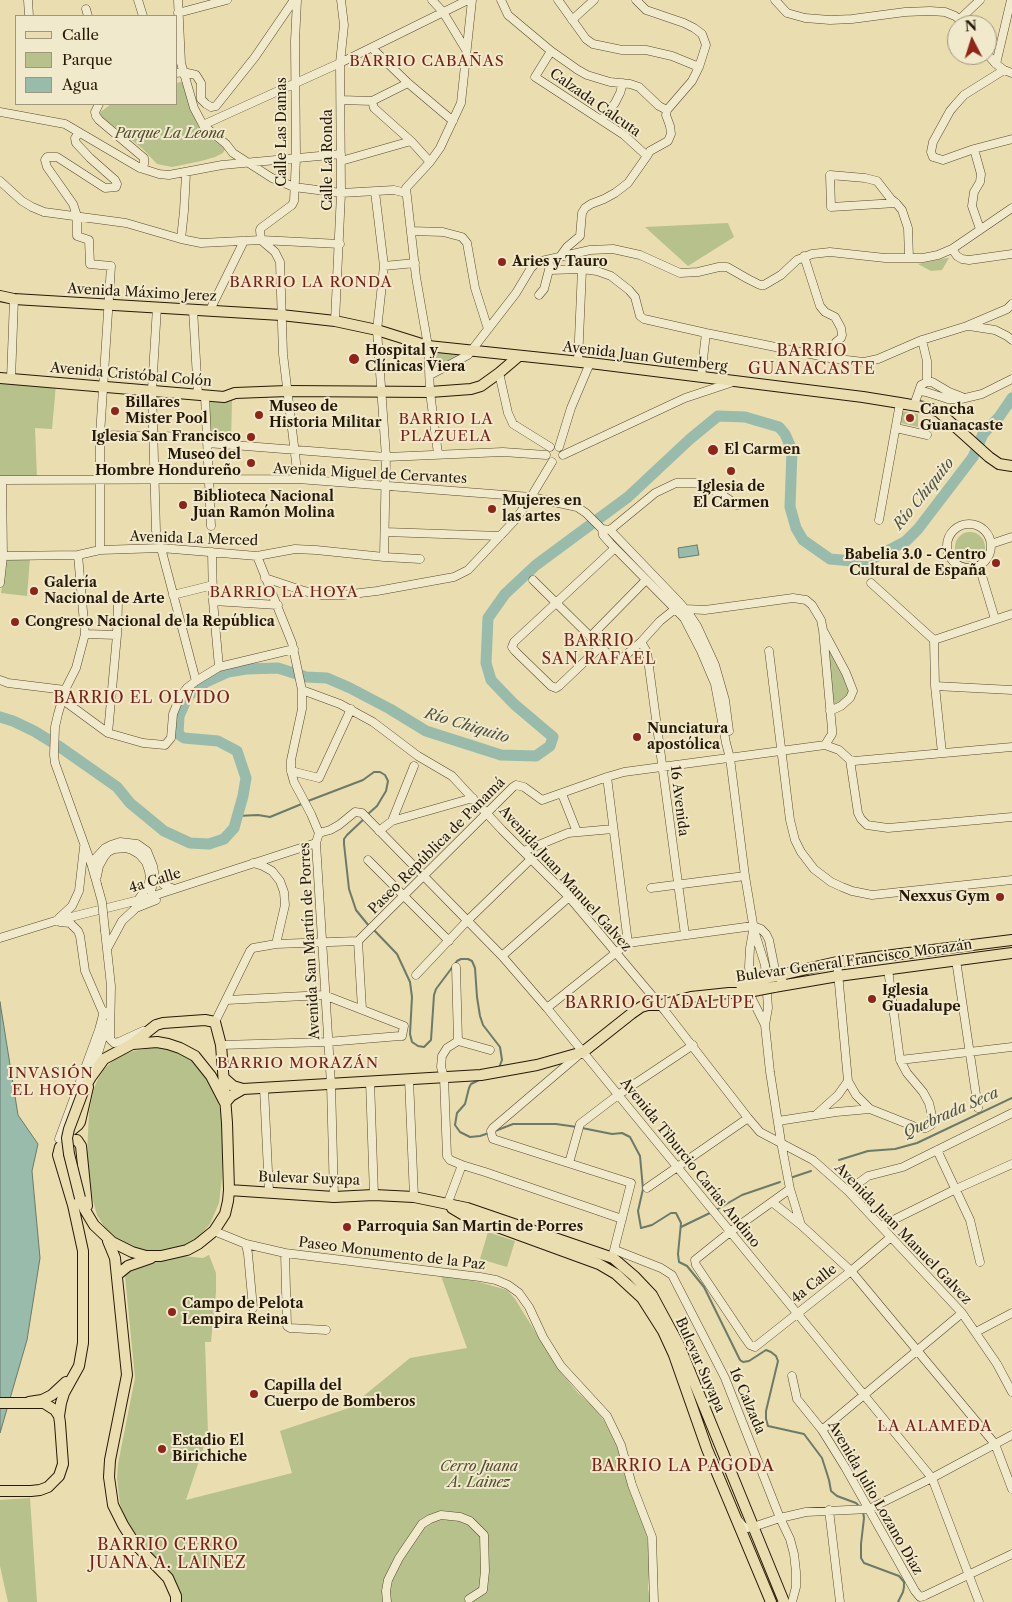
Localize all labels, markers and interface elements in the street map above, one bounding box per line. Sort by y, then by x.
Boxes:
legend [15,15,178,105]
north arrow [947,15,997,65]
text: N [964,17,978,36]
text: Calle [62,25,99,44]
text: Parque [62,50,112,69]
district label: BARRIO CABAÑAS [347,53,507,71]
street label: Calzada Calcuta [546,65,644,141]
text: Agua [62,75,98,94]
street label: Calle Las Damas [274,77,290,187]
street label: Calle La Ronda [320,109,336,211]
park label: Parque La Leona [115,126,225,142]
place label: Aries y Tauro [512,254,608,270]
marker: Aries y Tauro [496,256,508,268]
district label: BARRIO LA RONDA [227,274,395,292]
street label: Avenida Máximo Jerez [67,281,217,305]
street label: Avenida Juan Gutemberg [562,339,728,375]
district label: BARRIO GUANACASTE [747,341,877,379]
place label: Hospital y Clínicas Viera [365,343,465,376]
marker: Hospital y Clínicas Viera [347,352,361,366]
street label: Avenida Cristóbal Colón [49,360,213,390]
place label: Billares Mister Pool [125,395,208,428]
place label: Museo de Historia Militar [269,399,382,432]
place label: Cancha Guanacaste [920,402,1003,434]
marker: Billares Mister Pool [109,405,121,417]
marker: Museo de Historia Militar [253,409,265,421]
district label: BARRIO LA PLAZUELA [397,411,495,446]
marker: Cancha Guanacaste [904,412,916,424]
place label: Iglesia San Francisco [91,429,241,445]
marker: Iglesia San Francisco [245,431,257,443]
place label: El Carmen [724,442,801,458]
marker: El Carmen [706,443,720,457]
place label: Museo del Hombre Hondureño [95,447,241,480]
water label: Río Chiquito [890,454,958,534]
marker: Museo del Hombre Hondureño [245,457,257,469]
street label: Avenida Miguel de Cervantes [273,461,467,487]
marker: Iglesia de El Carmen [725,465,737,477]
place label: Iglesia de El Carmen [693,479,769,512]
place label: Biblioteca Nacional Juan Ramón Molina [193,489,335,522]
place label: Mujeres en las artes [502,493,582,526]
marker: Biblioteca Nacional Juan Ramón Molina [177,499,189,511]
marker: Mujeres en las artes [486,503,498,515]
street label: Avenida La Merced [129,528,259,550]
place label: Babelia 3.0 - Centro Cultural de España [844,547,986,580]
marker: Babelia 3.0 - Centro Cultural de España [990,557,1002,569]
place label: Galería Nacional de Arte [44,575,165,608]
district label: BARRIO LA HOYA [208,584,360,602]
marker: Galería Nacional de Arte [28,585,40,597]
place label: Congreso Nacional de la República [25,614,275,630]
marker: Congreso Nacional de la República [9,616,21,628]
district label: BARRIO SAN RAFAEL [540,631,658,669]
district label: BARRIO EL OLVIDO [51,688,233,708]
water label: Río Chiquito [423,705,511,747]
place label: Nunciatura apostólica [647,721,728,754]
marker: Nunciatura apostólica [631,731,643,743]
street label: 16 Avenida [666,765,692,837]
street label: Paseo República de Panamá [365,774,509,918]
street label: Avenida Juan Manuel Galvez [495,803,635,955]
street label: Avenida San Martín de Porres [296,842,324,1040]
street label: 4a Calle [127,865,183,897]
place label: Nexxus Gym [899,889,990,905]
marker: Nexxus Gym [994,891,1006,903]
street label: Bulevar General Francisco Morazán [735,936,973,986]
place label: Iglesia Guadalupe [882,983,961,1016]
district label: BARRIO GUADALUPE [563,993,757,1013]
marker: Iglesia Guadalupe [866,993,878,1005]
district label: BARRIO MORAZÁN [215,1055,381,1073]
district label: INVASIÓN EL HOYO [7,1065,95,1100]
street label: Avenida Tiburcio Carías Andino [616,1075,764,1251]
water label: Quebrada Seca [901,1084,1001,1142]
street label: Avenida Juan Manuel Galvez [831,1160,975,1308]
street label: Bulevar Suyapa [258,1169,360,1189]
place label: Parroquia San Martin de Porres [357,1219,583,1235]
marker: Parroquia San Martin de Porres [341,1221,353,1233]
street label: Paseo Monumento de la Paz [297,1234,487,1274]
street label: 4a Calle [788,1261,840,1307]
place label: Campo de Pelota Lempira Reina [182,1296,303,1328]
marker: Campo de Pelota Lempira Reina [166,1306,178,1318]
street label: Bulevar Suyapa [672,1315,728,1415]
street label: 16 Calzada [725,1365,769,1437]
place label: Capilla del Cuerpo de Bomberos [264,1378,416,1410]
marker: Capilla del Cuerpo de Bomberos [248,1388,260,1400]
street label: Avenida Julio Lozano Díaz [824,1418,926,1578]
district label: LA ALAMEDA [876,1418,994,1436]
place label: Estadio El Birichiche [172,1433,247,1465]
marker: Estadio El Birichiche [156,1443,168,1455]
district label: BARRIO LA PAGODA [589,1456,777,1476]
park label: Cerro Juana A. Lainez [440,1459,518,1491]
district label: BARRIO CERRO JUANA A. LAINEZ [87,1535,249,1573]

